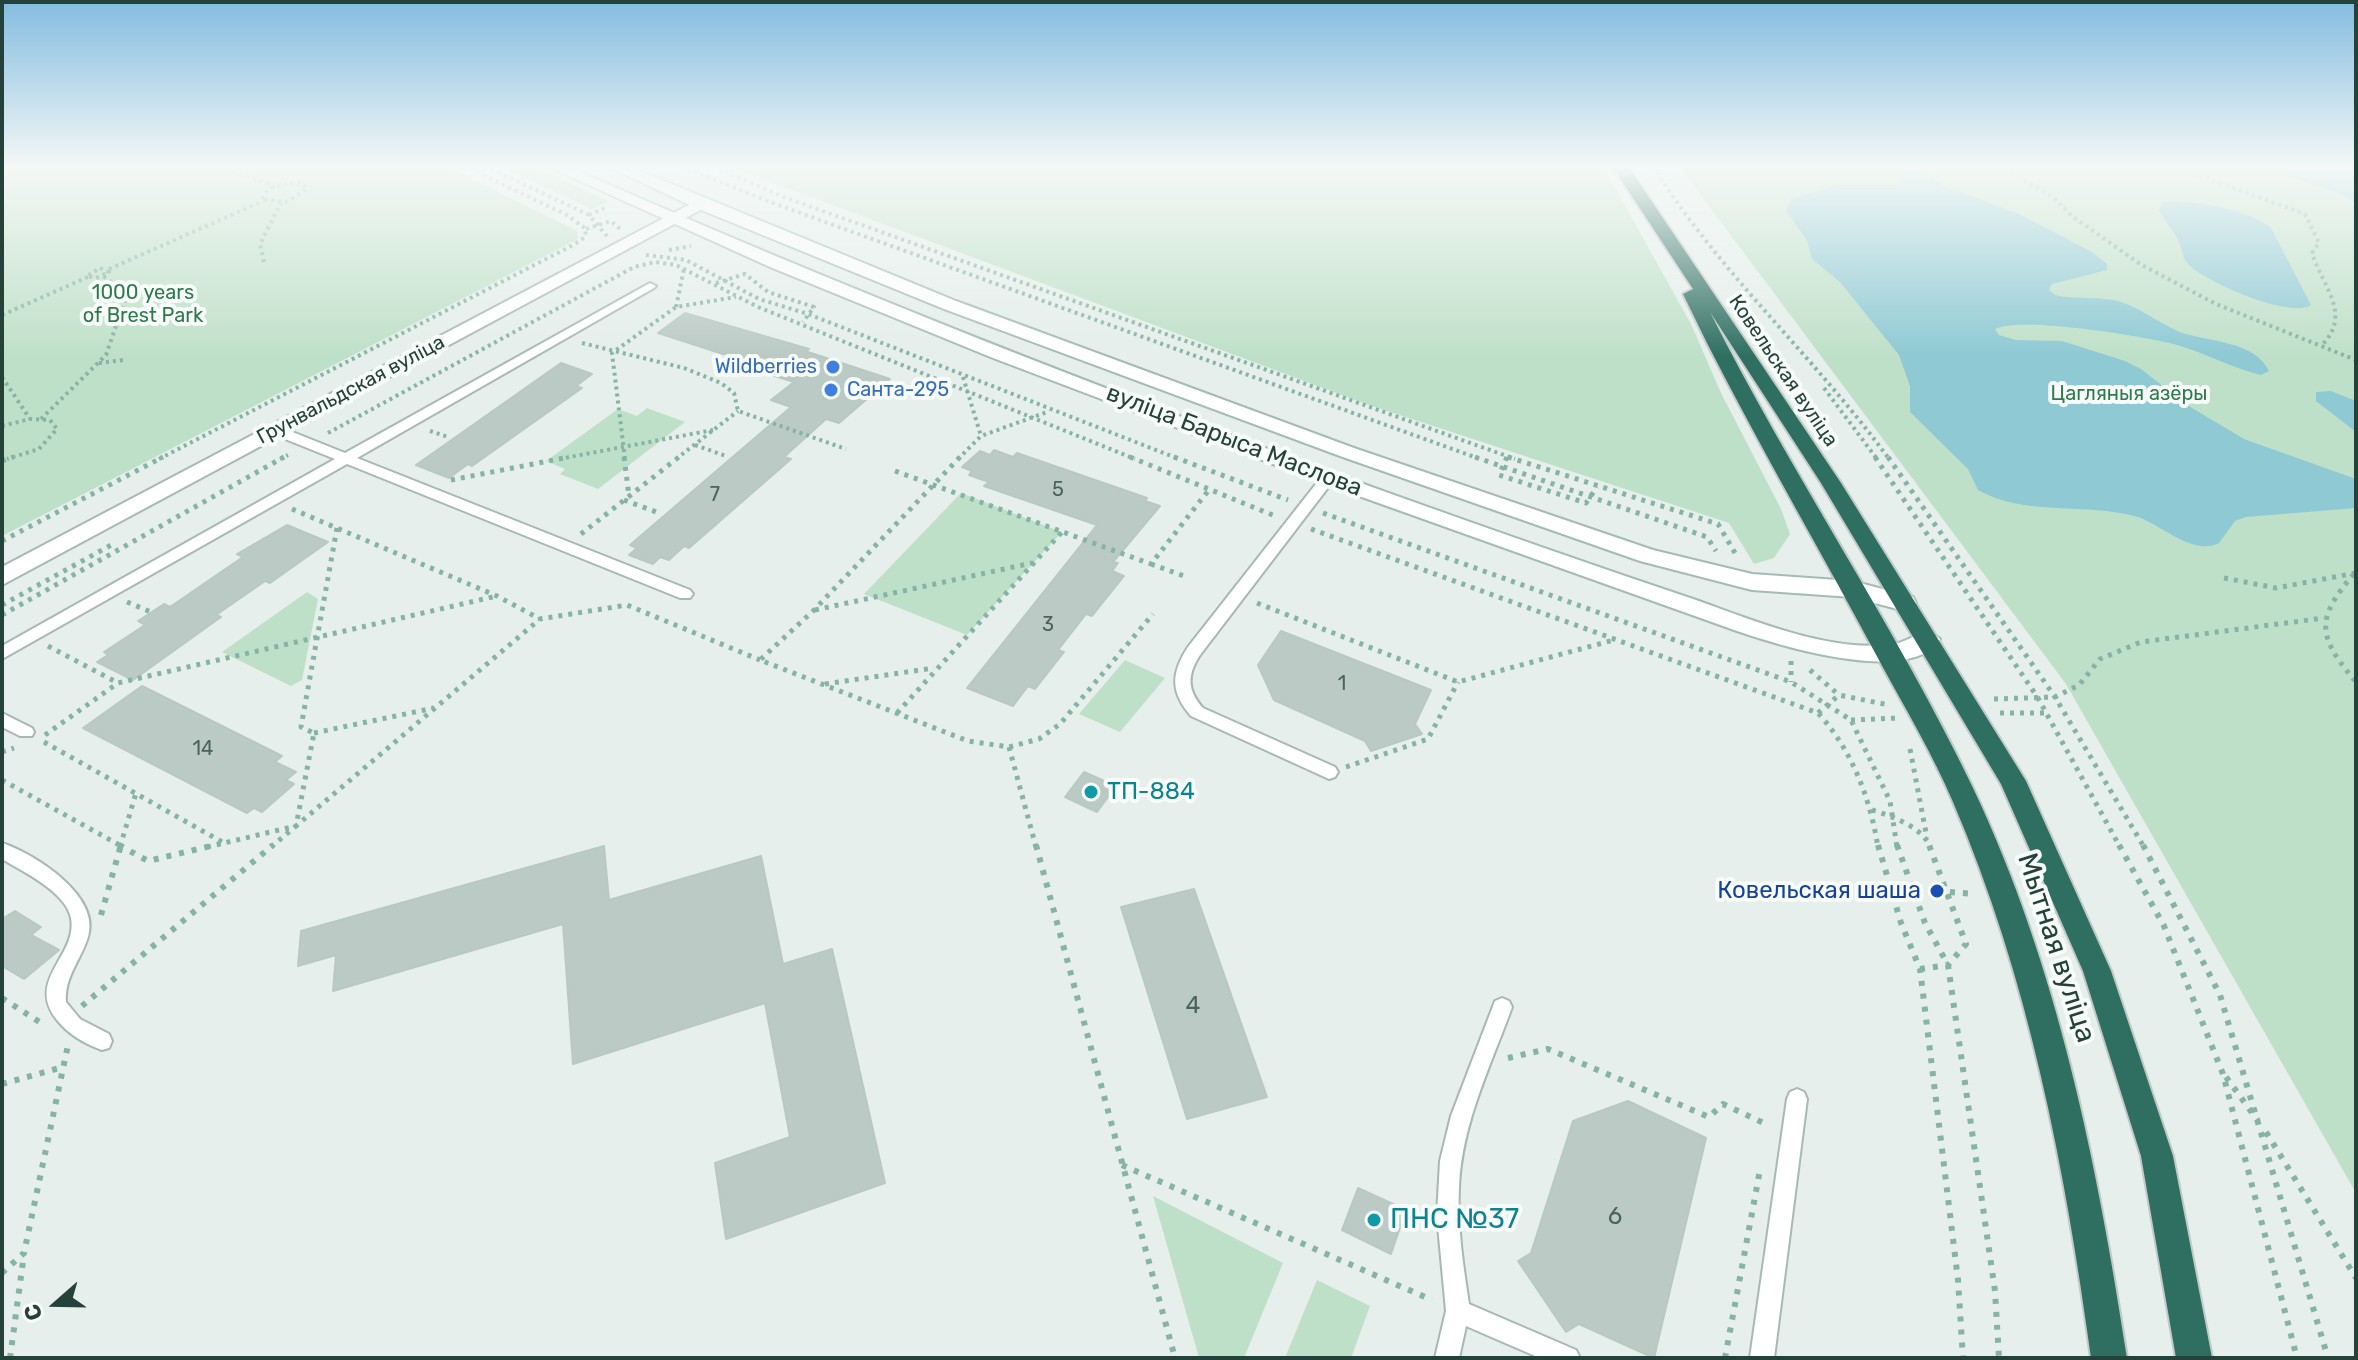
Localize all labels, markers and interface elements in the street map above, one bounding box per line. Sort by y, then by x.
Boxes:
park label: 1000 years of Brest Park [83,281,203,328]
street label: Ковельская вуліца [1723,291,1843,451]
street label: Грунвальдская вуліца [253,330,449,450]
place label: Wildberries [715,355,817,379]
marker: Wildberries [824,358,842,376]
place label: Санта-295 [847,378,949,402]
street label: вуліца Барыса Маслова [1102,379,1366,503]
marker: Санта-295 [822,381,840,399]
park label: Цагляныя азёры [2051,382,2207,406]
house number: 5 [1052,478,1064,502]
house number: 7 [710,483,720,507]
house number: 3 [1042,613,1054,637]
house number: 1 [1338,672,1346,696]
house number: 14 [193,737,213,761]
place label: ТП-884 [1107,778,1195,806]
marker: ТП-884 [1082,783,1100,801]
street label: Мытная вуліца [2010,849,2102,1047]
place label: Ковельская шаша [1717,877,1921,905]
marker: Ковельская шаша [1928,882,1946,900]
house number: 4 [1186,992,1200,1020]
place label: ПНС №37 [1390,1203,1519,1237]
house number: 6 [1608,1203,1622,1231]
marker: ПНС №37 [1365,1211,1383,1229]
north arrow [16,1264,96,1344]
text: С [18,1301,48,1324]

